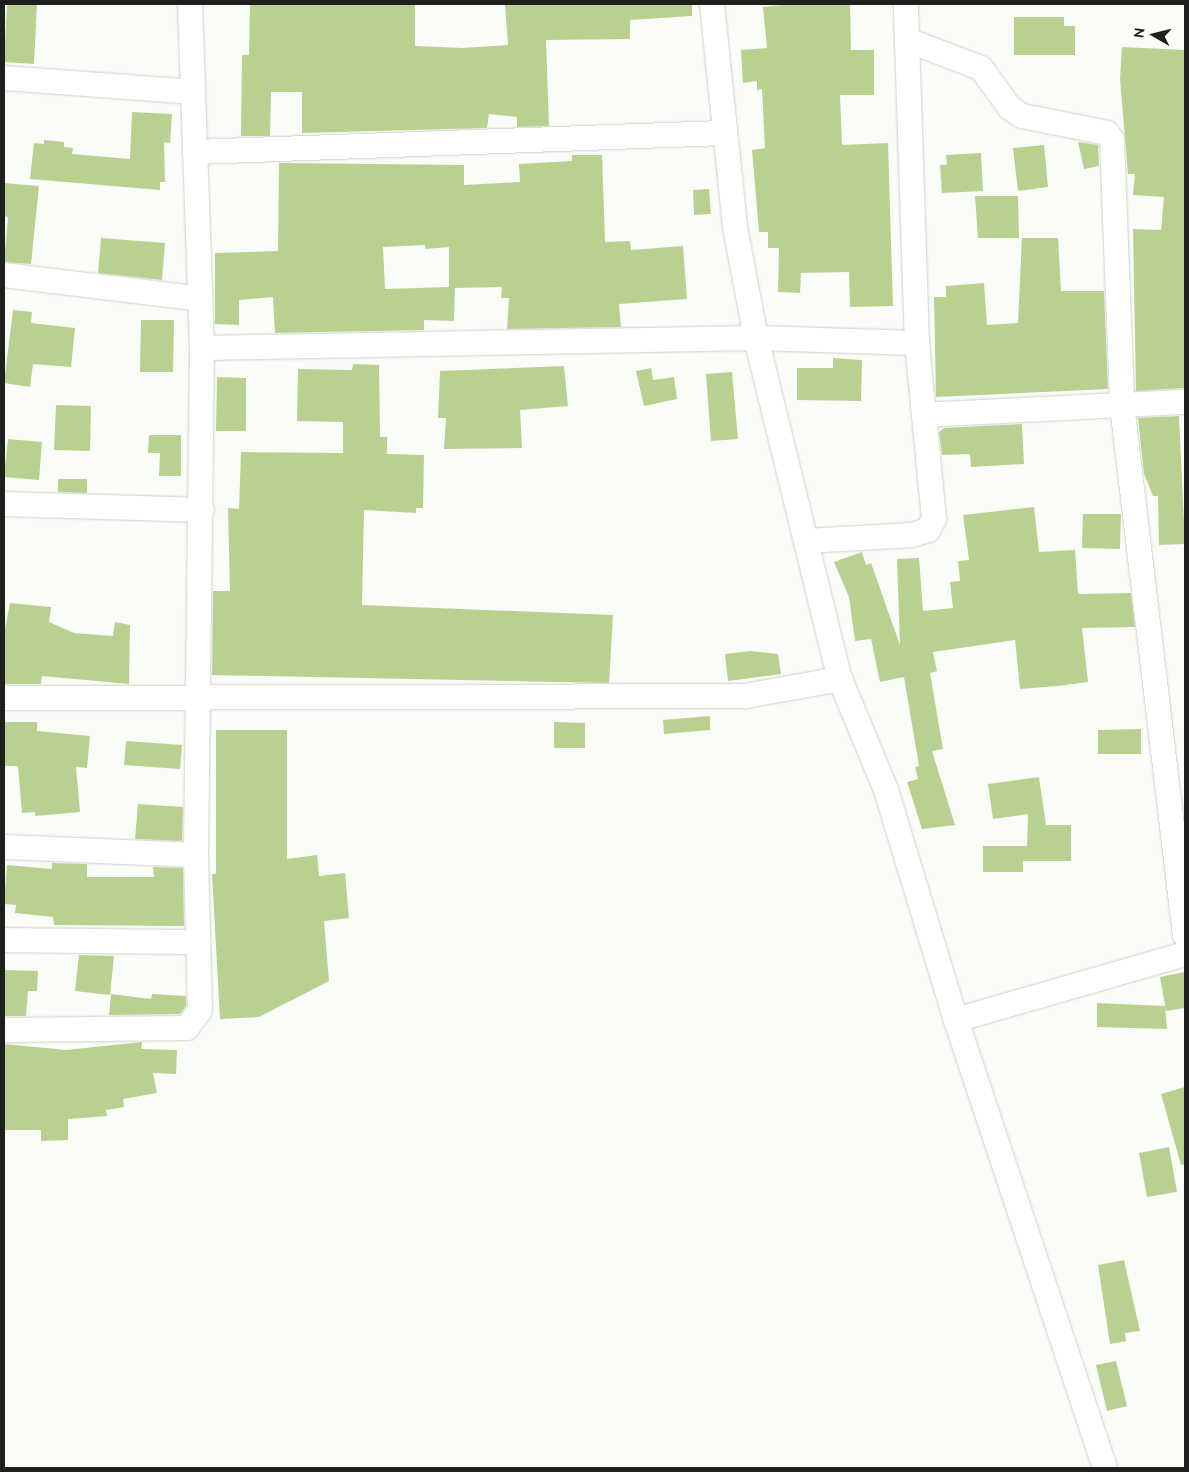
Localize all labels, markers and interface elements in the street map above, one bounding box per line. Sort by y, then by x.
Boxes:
north arrow [1129,10,1179,60]
text: N [1130,27,1148,39]

